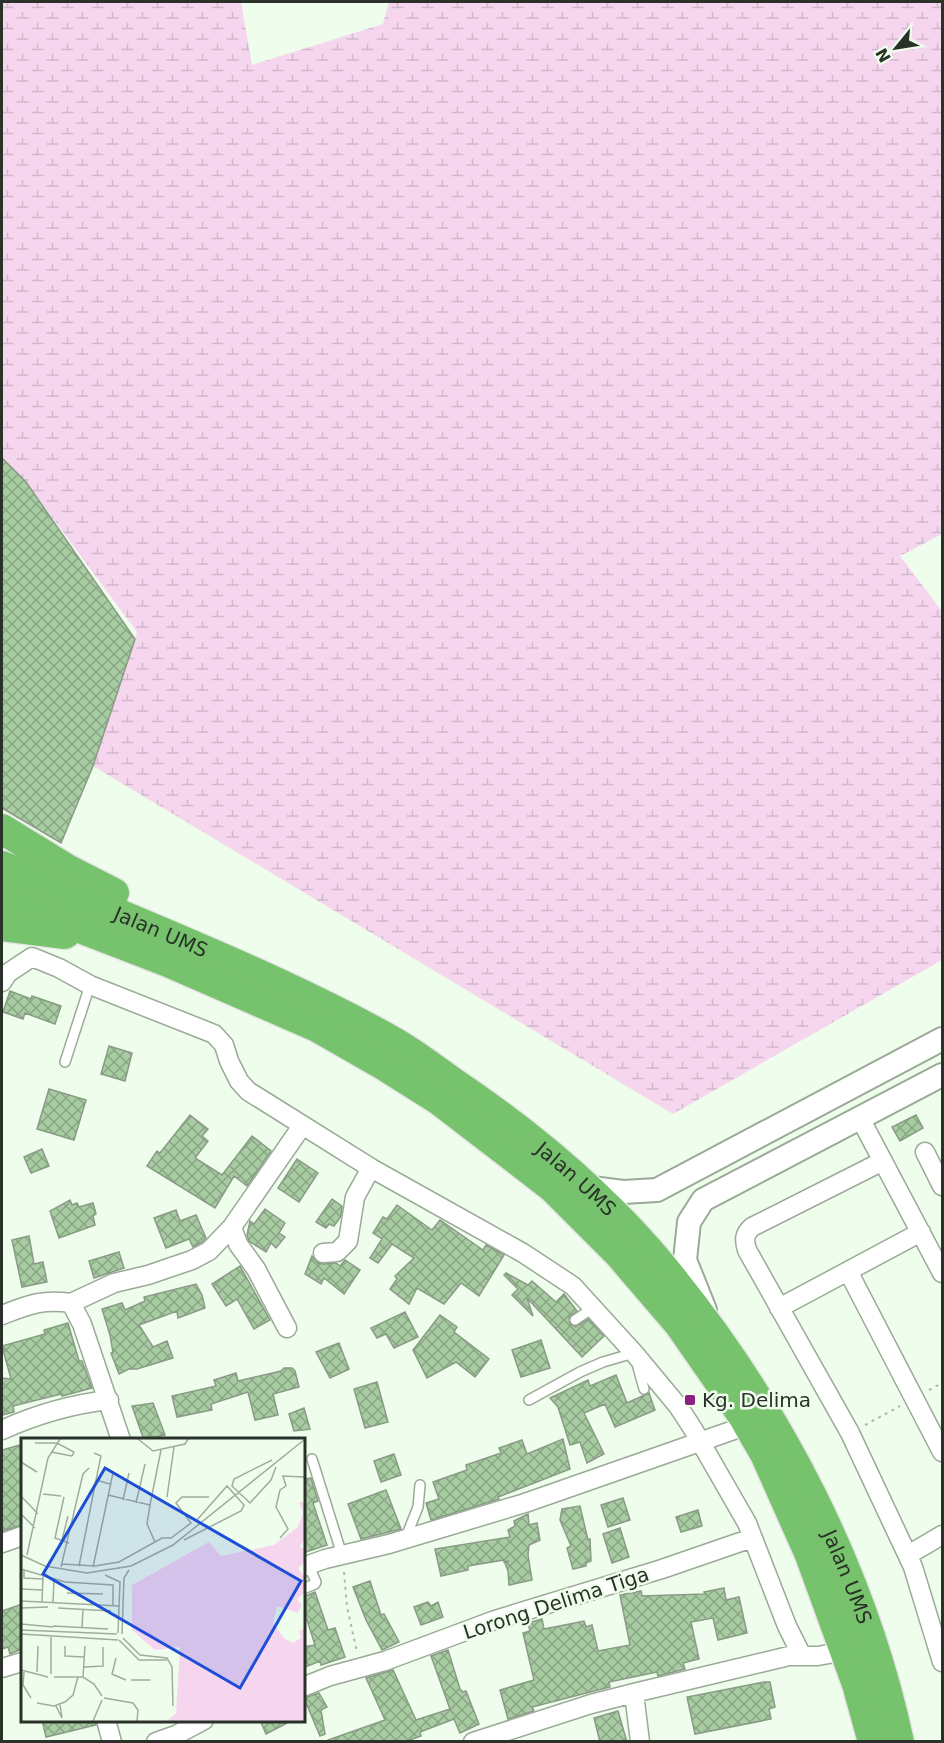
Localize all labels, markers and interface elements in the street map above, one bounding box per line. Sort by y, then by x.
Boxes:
north arrow [866,18,926,78]
text: N [872,45,895,66]
street label: Jalan UMS [109,901,211,962]
street label: Jalan UMS [530,1135,621,1221]
place label: Kg. Delima [702,1388,811,1412]
marker: Kg. Delima [683,1393,697,1407]
inset map [21,1438,304,1722]
street label: Jalan UMS [817,1524,877,1627]
street label: Lorong Delima Tiga [460,1562,652,1644]

